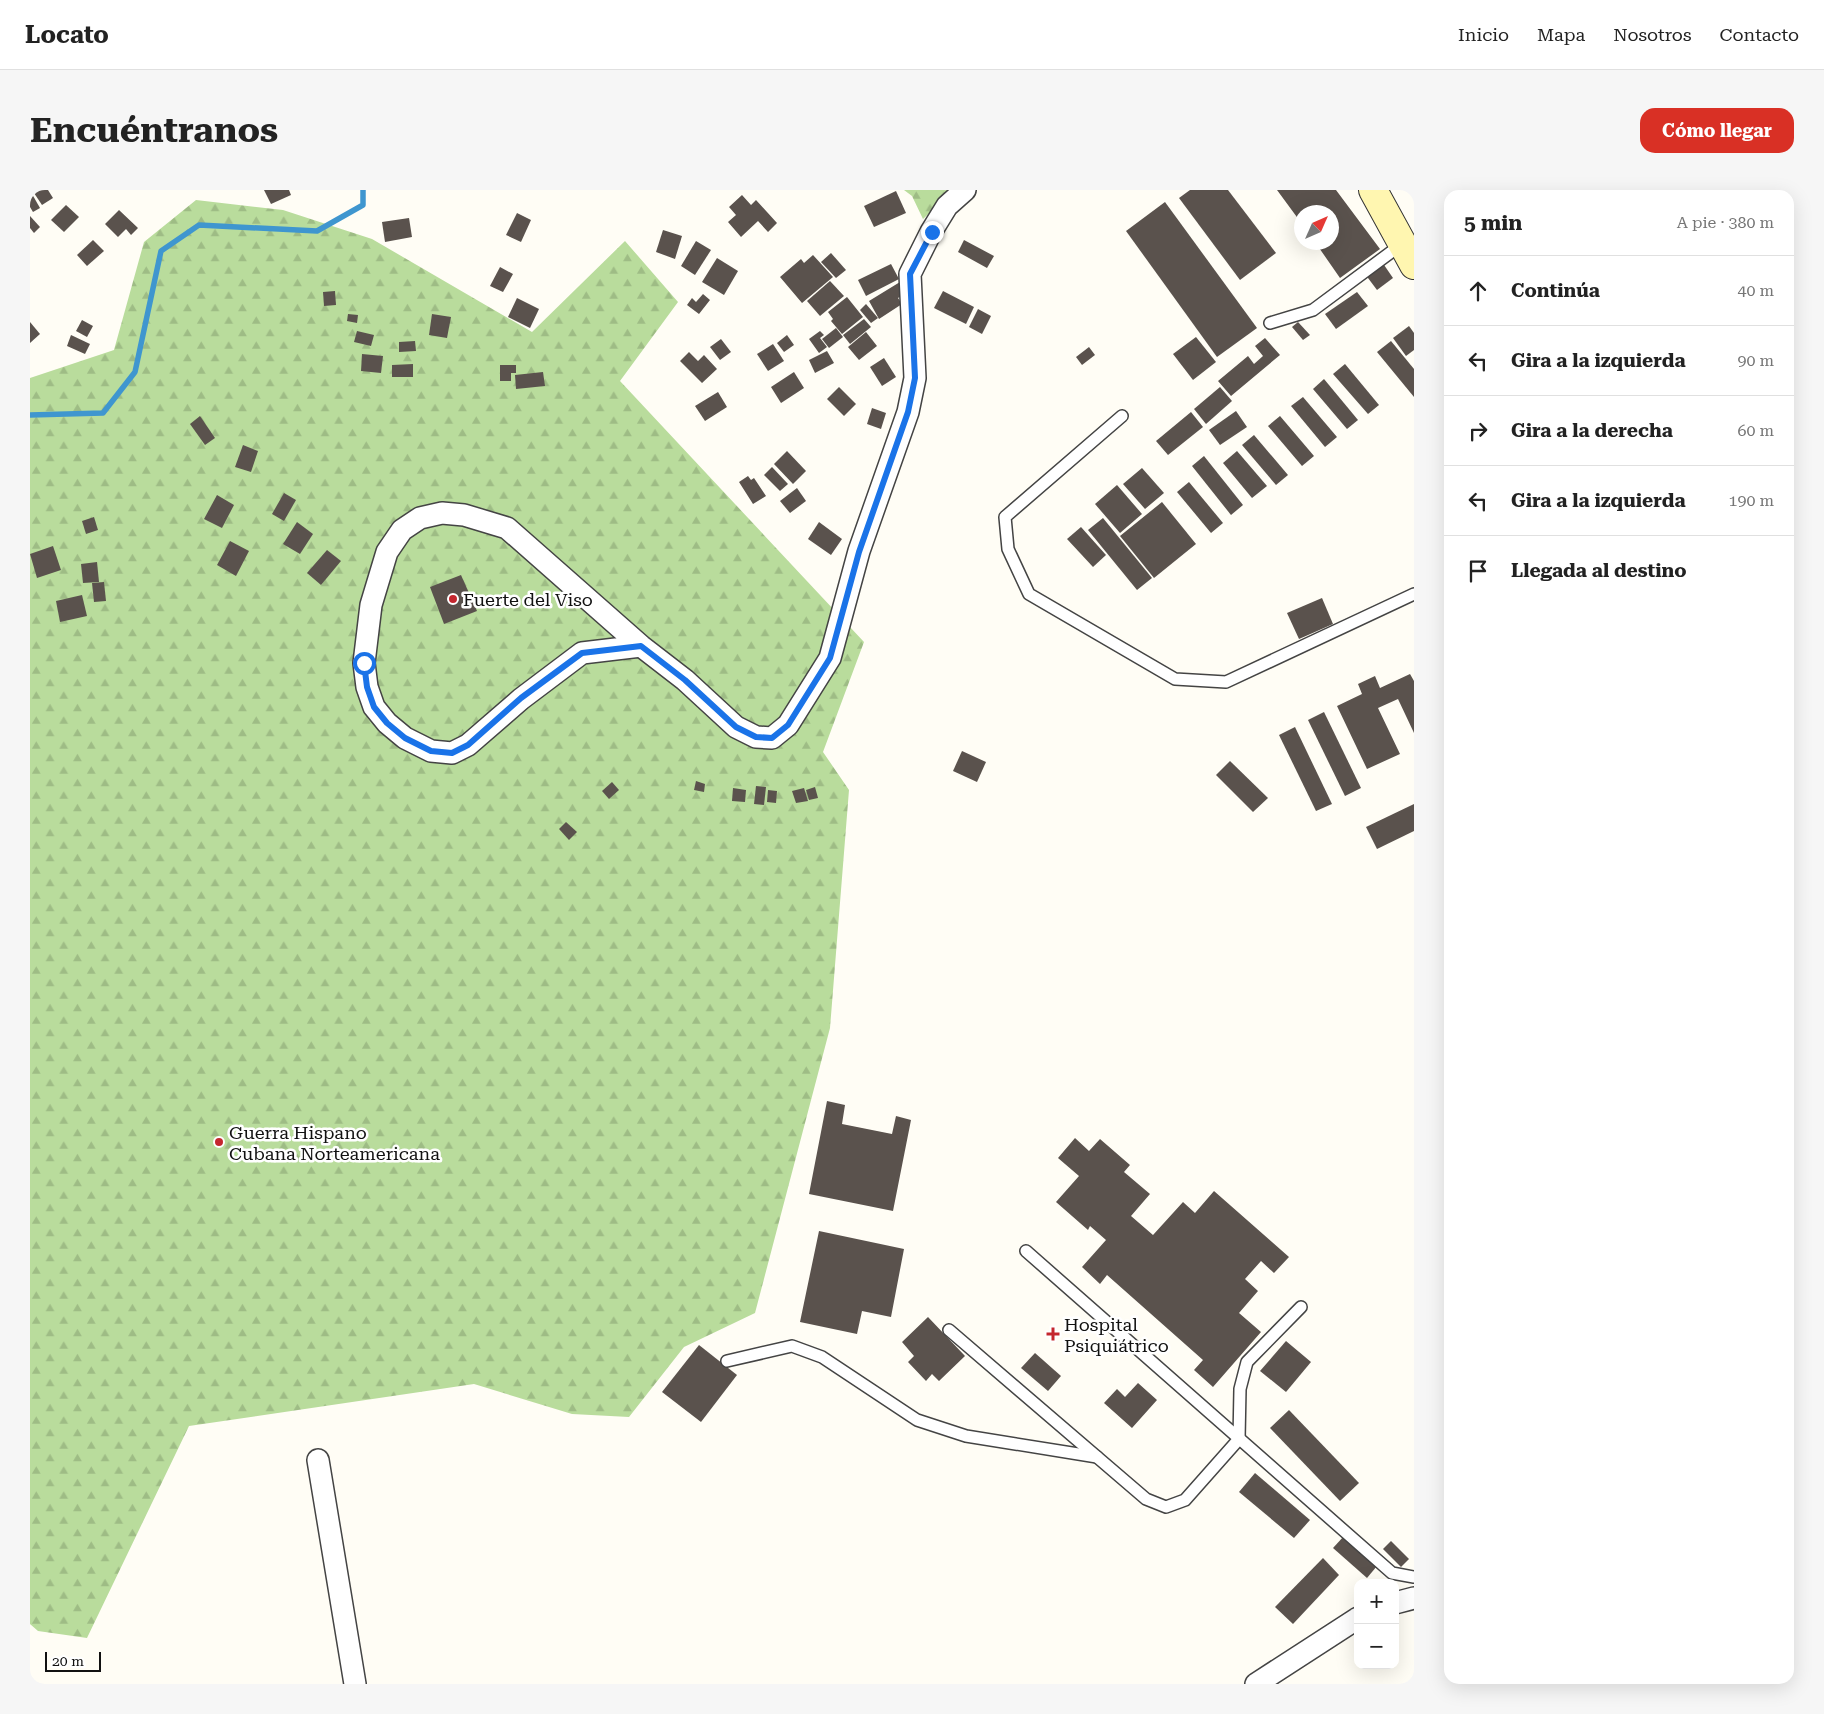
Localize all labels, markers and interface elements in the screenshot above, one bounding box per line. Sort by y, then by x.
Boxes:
text: Locato [25,21,109,49]
text: Inicio [1458,24,1509,45]
text: Mapa [1537,24,1585,45]
text: Nosotros [1613,24,1691,45]
text: Contacto [1719,24,1799,45]
button: Cómo llegar [1640,108,1794,153]
text: Encuéntranos [30,110,278,151]
north arrow [1294,205,1339,250]
text: 5 min [1464,211,1522,235]
text: A pie · 380 m [1677,213,1774,232]
route end [921,221,944,244]
icon: ahead [1464,277,1492,305]
text: Continúa [1511,279,1600,302]
text: 40 m [1737,281,1774,300]
icon: left [1464,347,1492,375]
text: Gira a la izquierda [1511,349,1686,372]
text: 90 m [1737,351,1774,370]
icon: right [1464,417,1492,445]
text: Gira a la derecha [1511,419,1673,442]
text: 60 m [1737,421,1774,440]
icon: left [1464,487,1492,515]
text: Gira a la izquierda [1511,489,1686,512]
text: 190 m [1728,491,1774,510]
icon: arrive [1464,557,1492,585]
text: Llegada al destino [1511,559,1687,582]
place label: Fuerte del Viso [463,589,593,610]
marker: Fuerte del Viso [447,593,459,605]
route start [353,652,376,675]
place label: Guerra Hispano Cubana Norteamericana [229,1122,440,1164]
marker: Guerra Hispano Cubana Norteamericana [213,1136,225,1148]
place label: Hospital Psiquiátrico [1064,1314,1169,1356]
marker: Hospital Psiquiátrico [1046,1327,1060,1341]
map controls [1354,1579,1399,1669]
button: + [1354,1579,1399,1624]
button: − [1354,1624,1399,1669]
scale bar [45,1649,101,1672]
text: 20 m [52,1653,84,1669]

